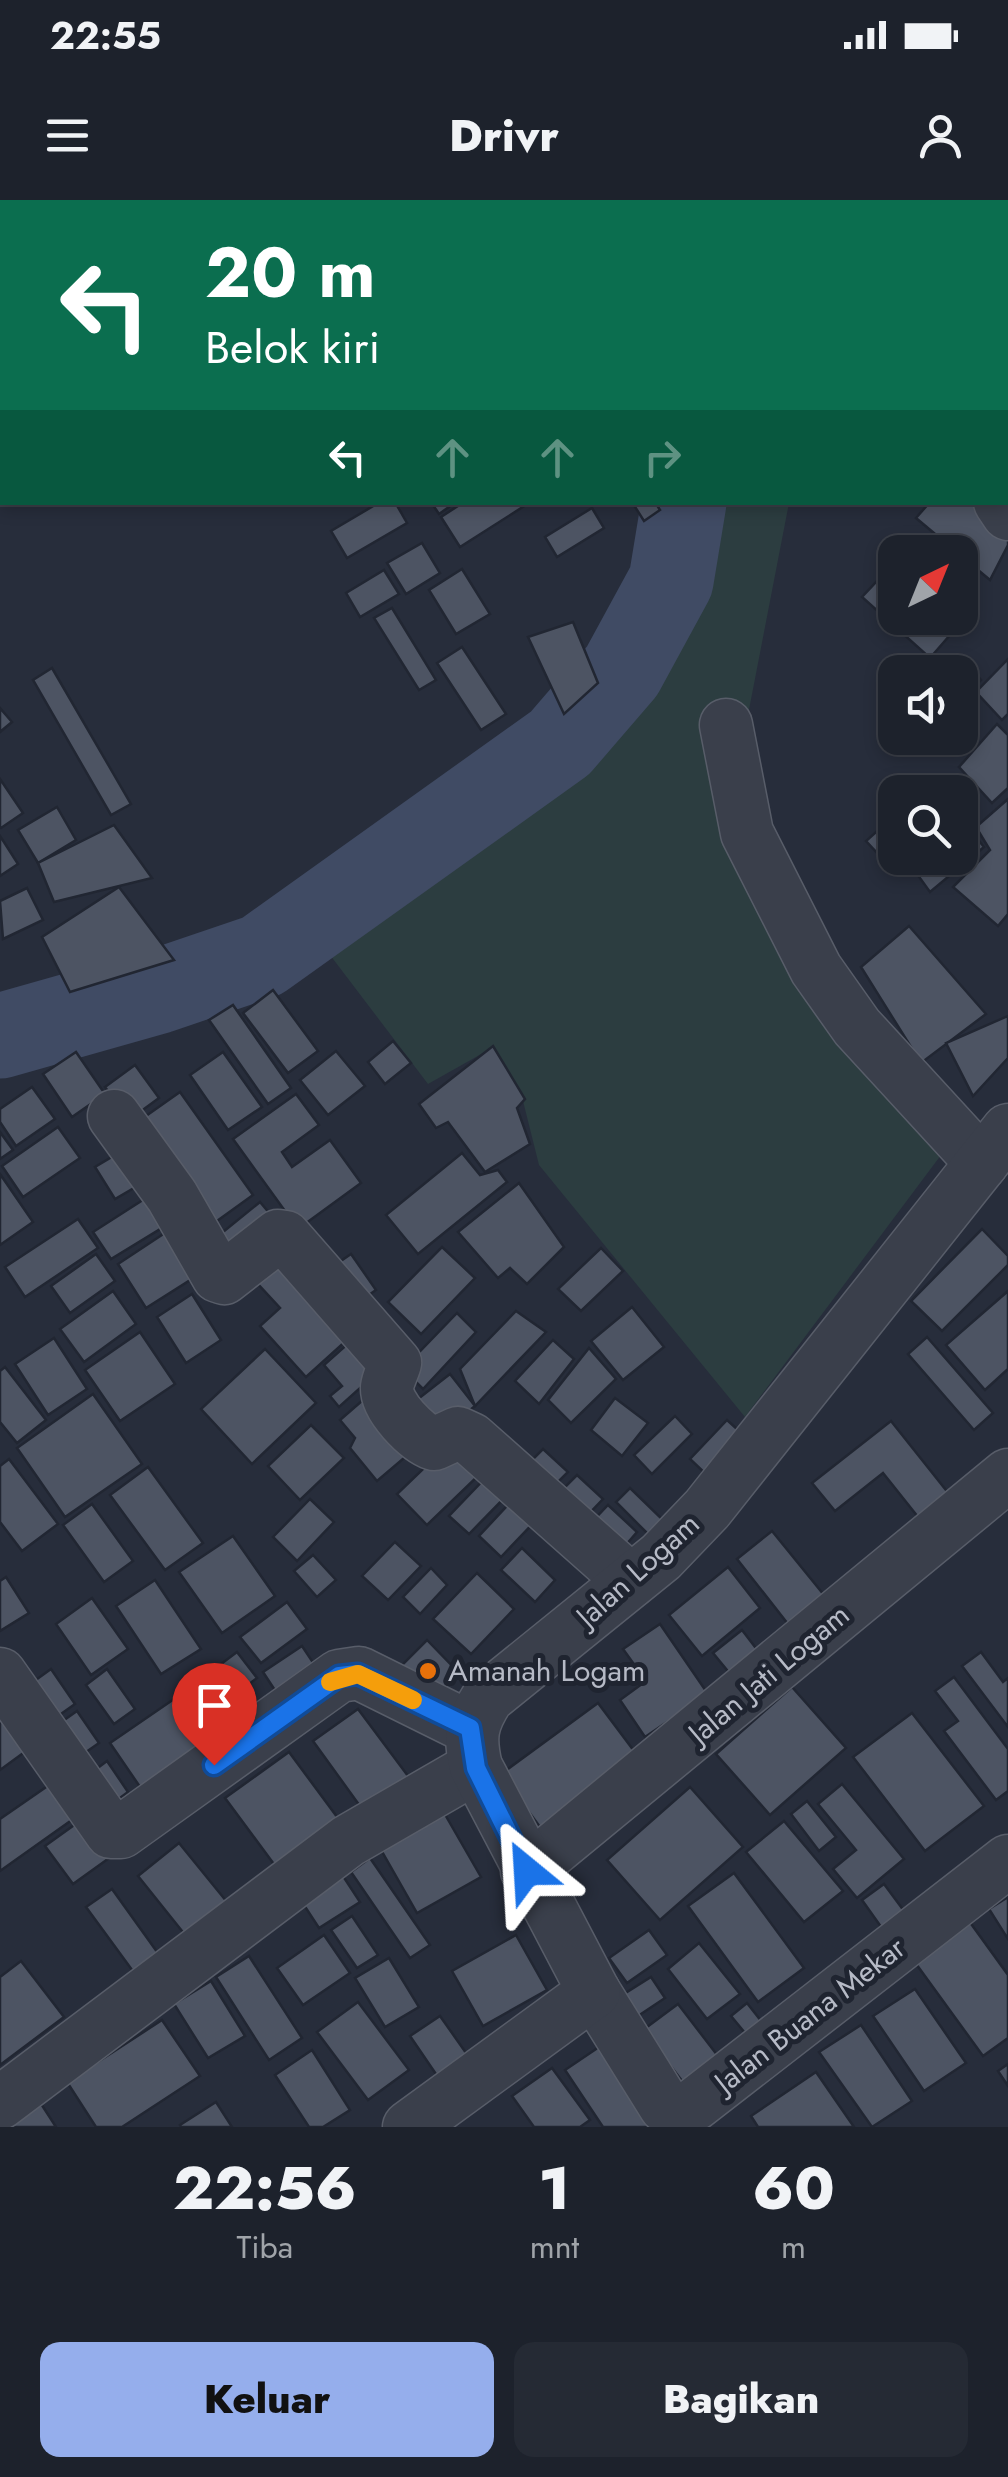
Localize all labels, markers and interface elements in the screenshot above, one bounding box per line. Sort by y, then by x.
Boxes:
text: 22:55 [50,8,161,63]
text: Drivr [449,103,559,168]
icon: menu [40,108,95,163]
icon: person [913,108,968,163]
text: 20 m [205,222,376,323]
icon: left [40,240,170,370]
text: Belok kiri [205,315,380,380]
icon: left [320,430,375,485]
icon: ahead [425,430,480,485]
icon: ahead [530,430,585,485]
icon: right [635,430,690,485]
north arrow [878,535,978,635]
map controls [878,535,978,875]
button: sound [878,655,978,755]
button: search [878,775,978,875]
street label: Jalan Logam [564,1503,709,1639]
street label: Jalan Jati Logam [676,1593,858,1756]
place label: Amanah Logam [448,1649,645,1692]
marker: Amanah Logam [417,1660,439,1682]
pin [172,1663,257,1766]
icon: arrive [187,1678,242,1733]
position arrow [475,1819,579,1923]
street label: Jalan Buana Mekar [702,1926,915,2105]
text: 22:56 [173,2145,357,2232]
text: 1 [539,2145,570,2232]
text: 60 [752,2145,835,2232]
text: Tiba [236,2224,293,2270]
text: mnt [530,2224,579,2270]
text: m [781,2224,806,2270]
button: Keluar [40,2342,494,2457]
button: Bagikan [514,2342,968,2457]

